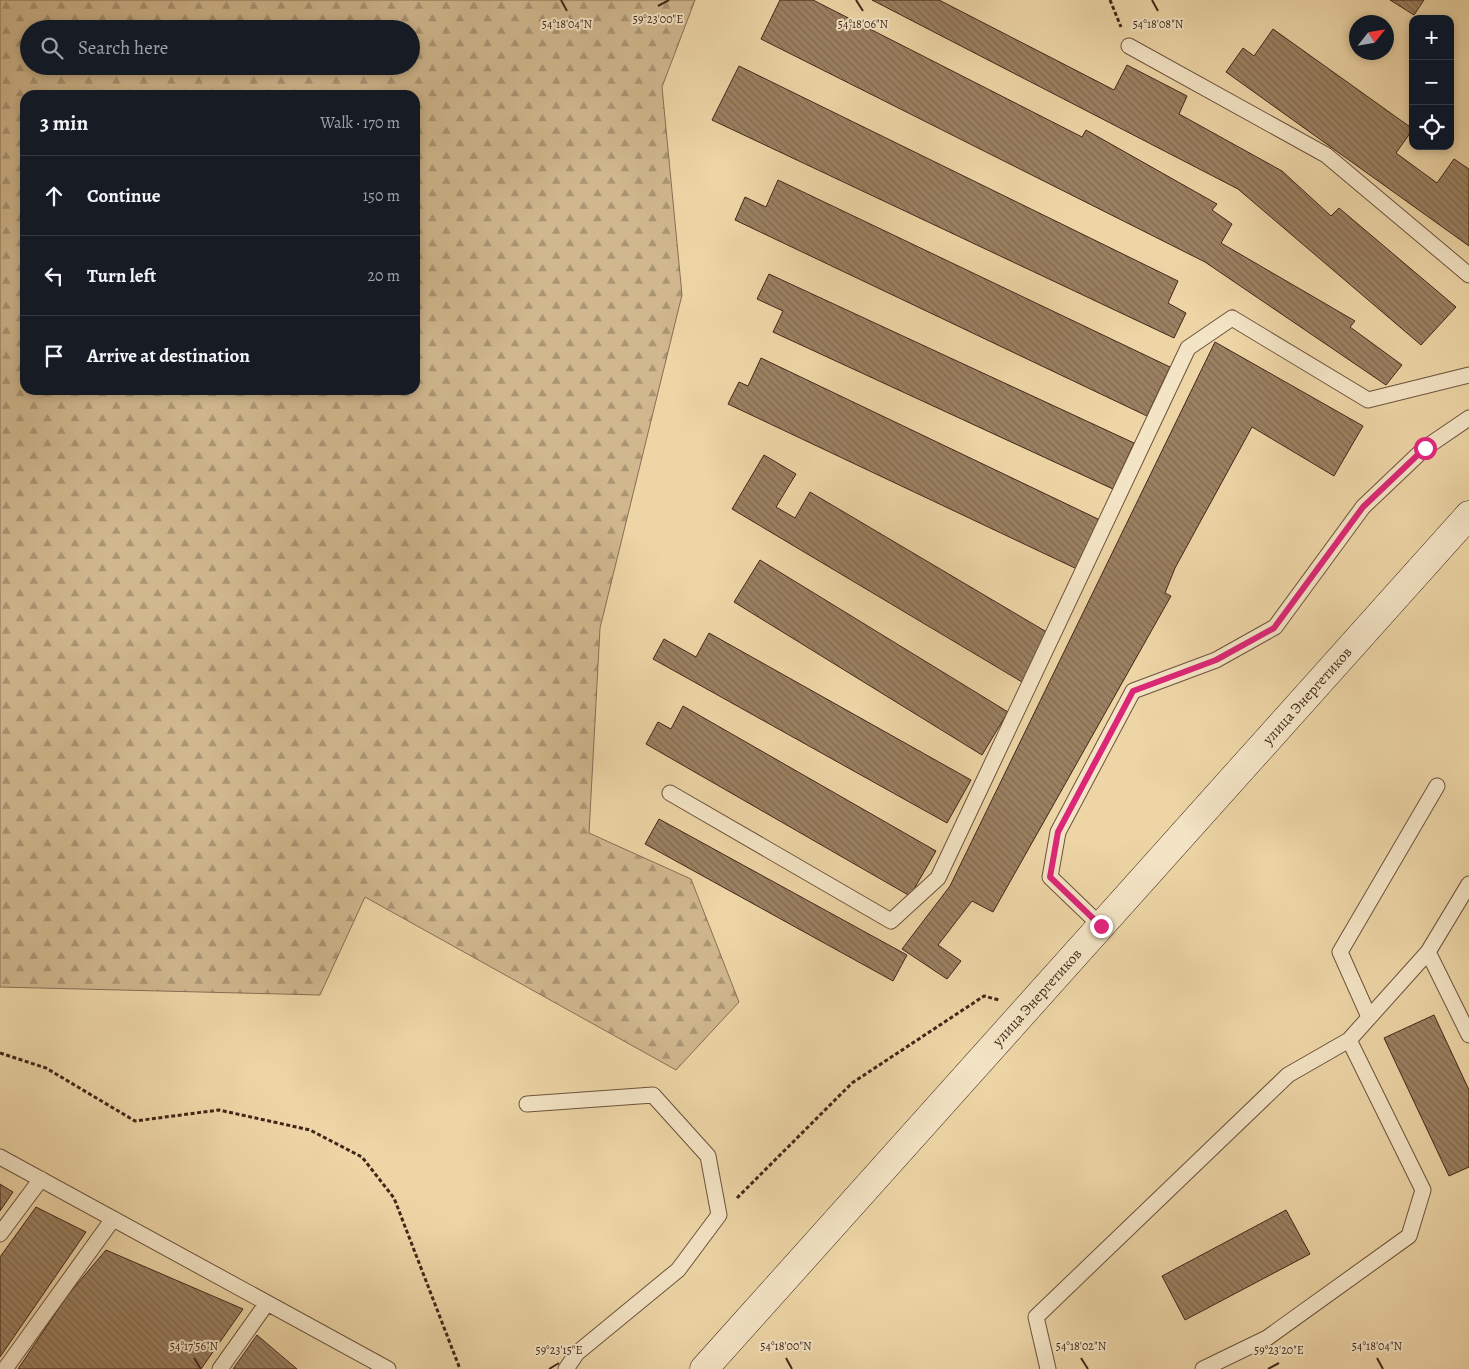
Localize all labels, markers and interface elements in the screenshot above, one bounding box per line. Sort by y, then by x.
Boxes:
text: 59°23'00"E [633,11,683,27]
north arrow [1349,15,1394,60]
map controls [1409,15,1454,150]
button: + [1409,15,1454,60]
text: 54°18'04"N [542,16,593,32]
text: 54°18'06"N [838,16,889,32]
text: 54°18'08"N [1133,16,1184,32]
search box [20,20,420,75]
icon: search [38,34,66,62]
text: Search here [78,35,168,61]
button: − [1409,60,1454,105]
button: locate [1409,105,1454,150]
text: 3 min [40,109,88,137]
text: Walk · 170 m [320,112,400,134]
icon: ahead [40,182,68,210]
text: Continue [87,183,161,209]
text: 150 m [363,185,400,207]
icon: left [40,262,68,290]
text: Turn left [87,263,156,289]
text: 20 m [367,265,400,287]
icon: arrive [40,342,68,370]
text: Arrive at destination [87,343,250,369]
route start [1414,437,1437,460]
street label: улица Энергетиков [1257,642,1356,750]
route end [1090,915,1113,938]
street label: улица Энергетиков [987,944,1086,1051]
text: 54°17'56"N [170,1338,219,1354]
text: 54°18'00"N [760,1338,812,1354]
text: 54°18'02"N [1056,1338,1107,1354]
text: 54°18'04"N [1352,1338,1403,1354]
text: 59°23'15"E [536,1342,582,1358]
text: 59°23'20"E [1254,1342,1304,1358]

